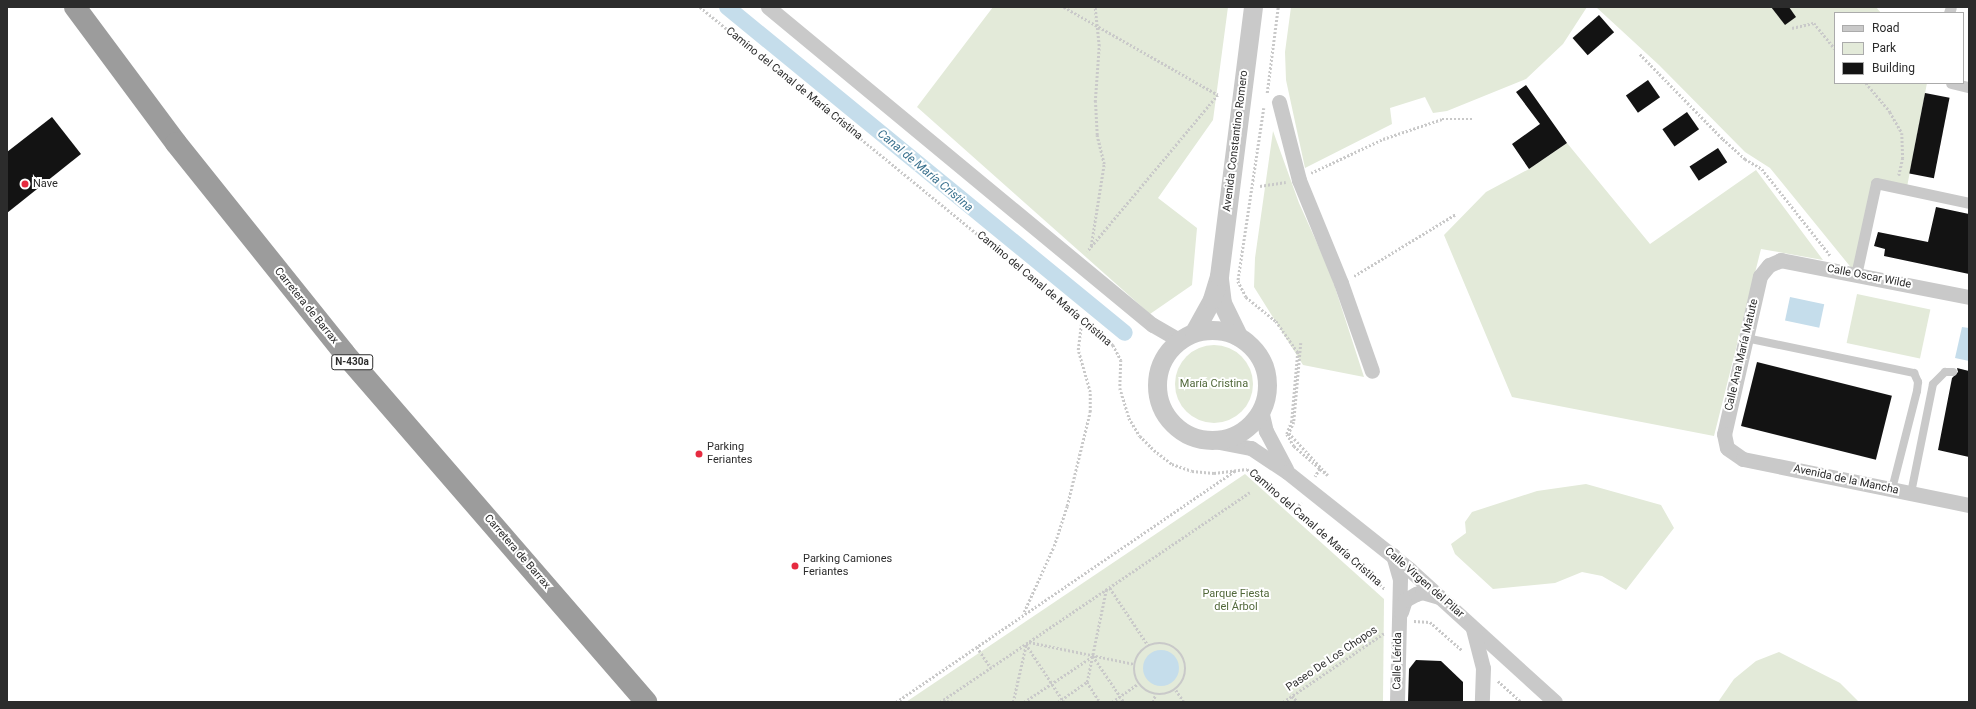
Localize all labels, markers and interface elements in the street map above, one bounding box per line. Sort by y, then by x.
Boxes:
legend [1834,12,1964,84]
text: Road [1872,21,1900,35]
street label: Camino del Canal de María Cristina [723,25,865,143]
text: Park [1872,41,1896,55]
text: Building [1872,61,1915,75]
street label: Avenida Constantino Romero [1221,70,1251,212]
water label: Canal de María Cristina [874,127,976,215]
place label: Nave [33,177,58,191]
marker: Nave [20,179,30,189]
street label: Camino del Canal de María Cristina [974,229,1114,349]
street label: Calle Oscar Wilde [1826,262,1912,292]
street label: Carretera de Barrax [271,265,341,347]
street label: Calle Ana María Matute [1723,298,1761,412]
road number: N-430a [331,354,373,370]
park label: María Cristina [1180,377,1248,391]
place label: Parking Feriantes [707,441,752,467]
marker: Parking Feriantes [694,449,704,459]
street label: Avenida de la Mancha [1792,462,1900,498]
street label: Camino del Canal de María Cristina [1246,467,1384,589]
street label: Carretera de Barrax [481,512,553,592]
street label: Calle Virgen del Pilar [1382,545,1466,621]
place label: Parking Camiones Feriantes [803,553,892,579]
marker: Parking Camiones Feriantes [790,561,800,571]
park label: Parque Fiesta del Árbol [1202,588,1270,614]
street label: Paseo De Los Chopos [1284,624,1380,694]
street label: Calle Lérida [1391,632,1405,690]

